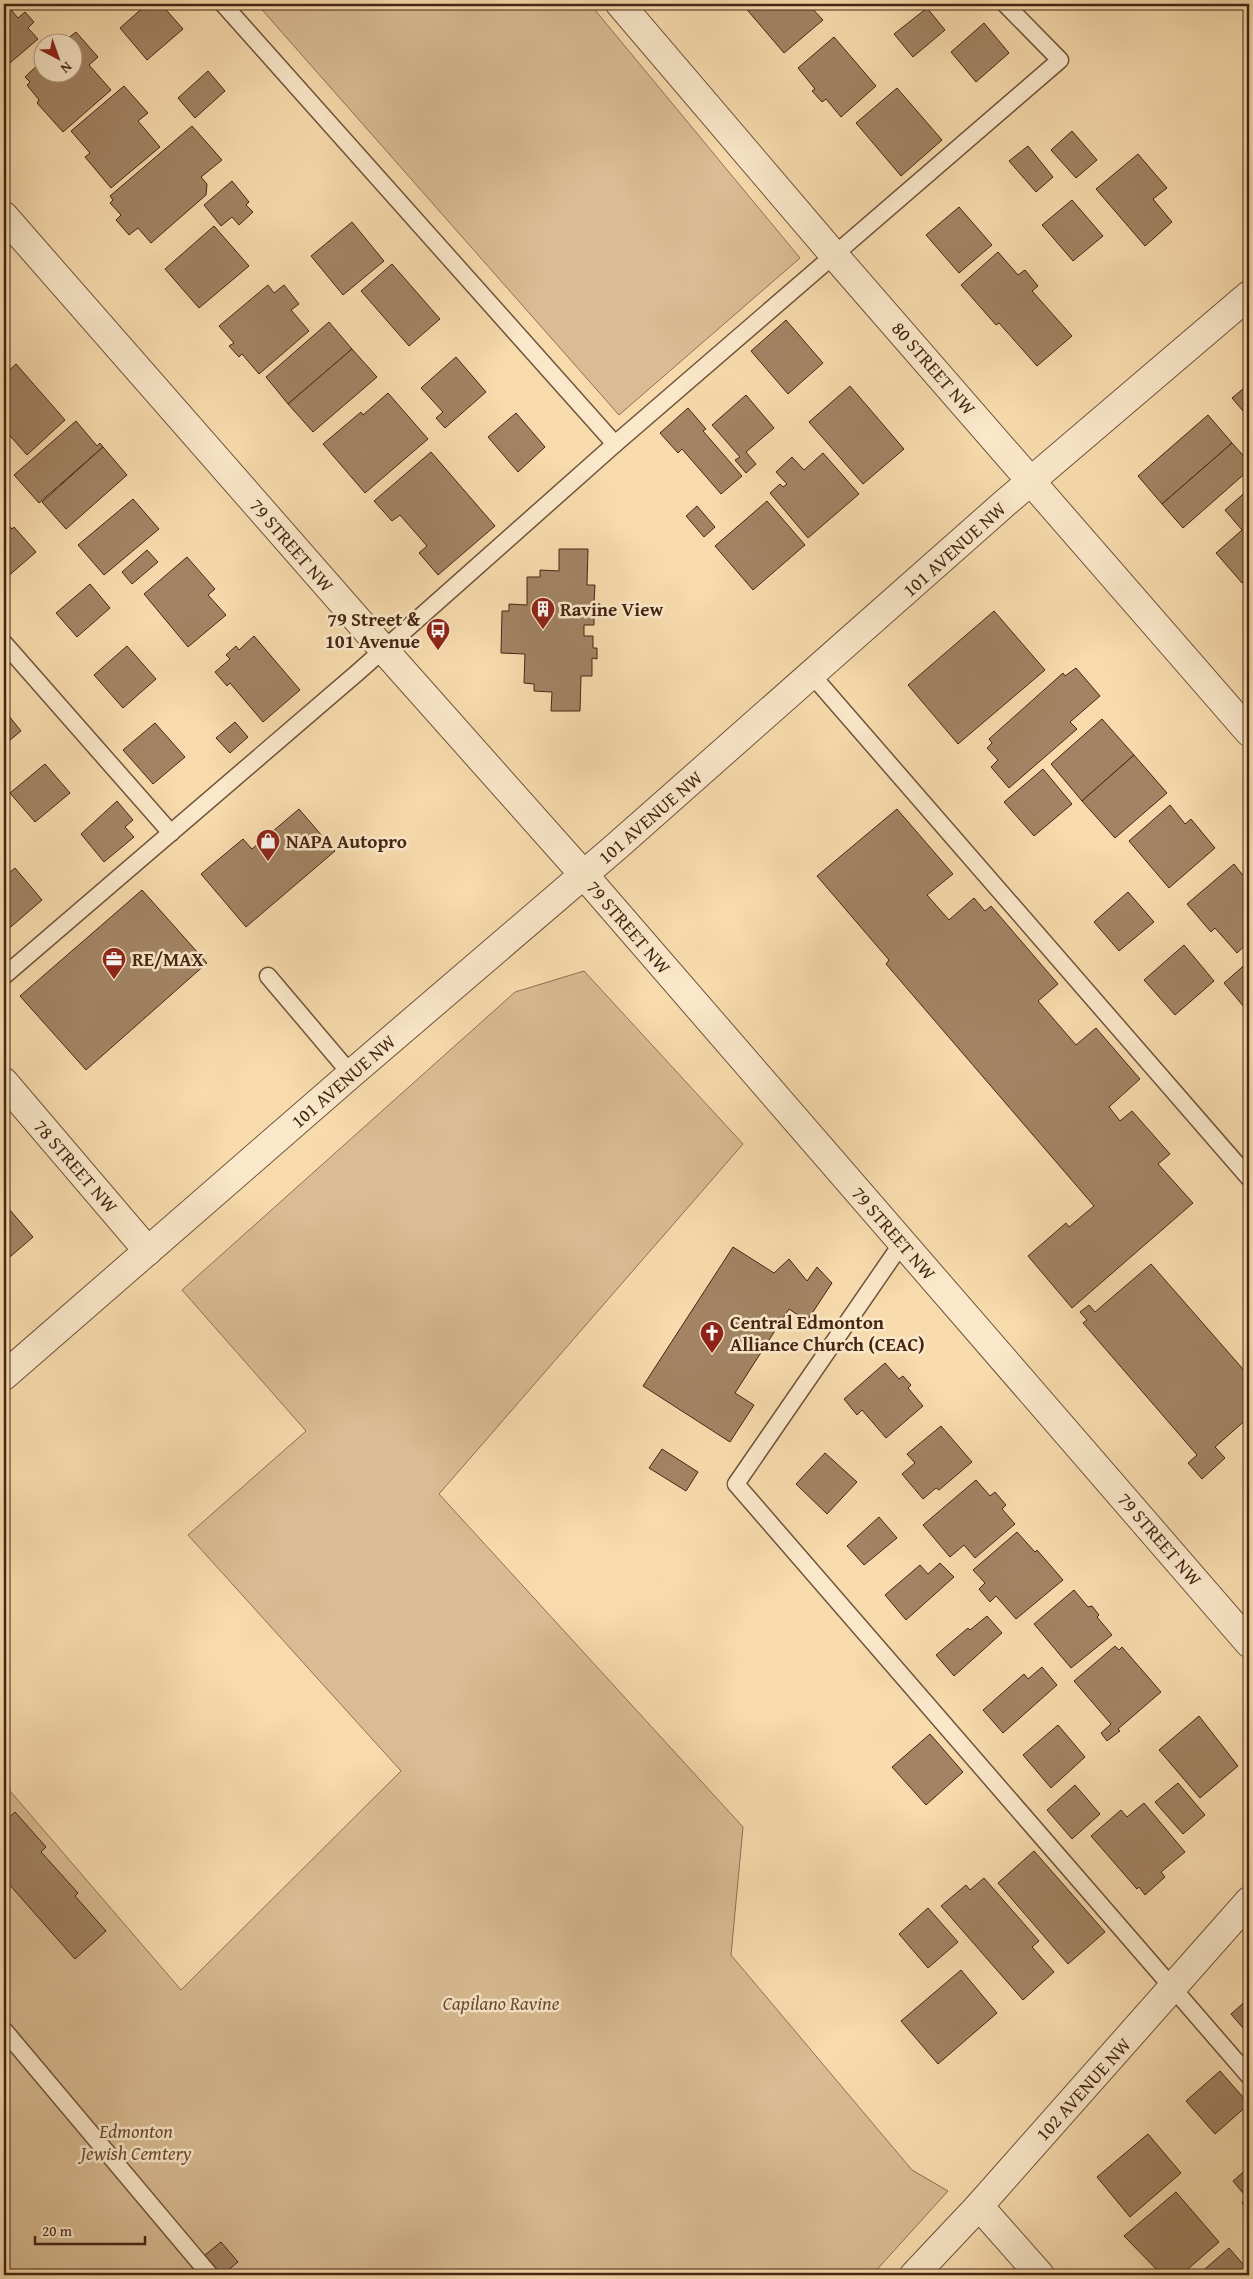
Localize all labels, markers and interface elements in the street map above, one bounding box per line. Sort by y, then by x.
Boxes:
north arrow [32,32,82,82]
text: N [56,57,77,79]
street label: 80 STREET NW [885,315,983,421]
street label: 79 STREET NW [243,492,341,598]
street label: 101 AVENUE NW [896,495,1012,603]
place label: Ravine View [560,595,664,623]
building icon: Ravine View [530,596,556,630]
place label: 79 Street & 101 Avenue [325,605,421,655]
bus stop icon: 79 Street & 101 Avenue [425,617,451,651]
street label: 101 AVENUE NW [591,763,709,871]
place label: NAPA Autopro [286,827,407,855]
shop icon: NAPA Autopro [255,828,281,862]
street label: 79 STREET NW [580,874,678,980]
place label: RE/MAX [132,945,204,973]
office icon: RE/MAX [101,946,127,980]
street label: 101 AVENUE NW [284,1027,402,1135]
street label: 78 STREET NW [27,1113,125,1219]
street label: 79 STREET NW [845,1180,943,1286]
place label: Central Edmonton Alliance Church (CEAC) [730,1308,925,1358]
church icon: Central Edmonton Alliance Church (CEAC) [699,1320,725,1354]
street label: 79 STREET NW [1111,1486,1209,1592]
park label: Capilano Ravine [443,1989,560,2017]
street label: 102 AVENUE NW [1029,2031,1137,2147]
park label: Edmonton Jewish Cemtery [77,2117,192,2167]
scale bar [35,2214,145,2246]
text: 20 m [42,2220,73,2241]

